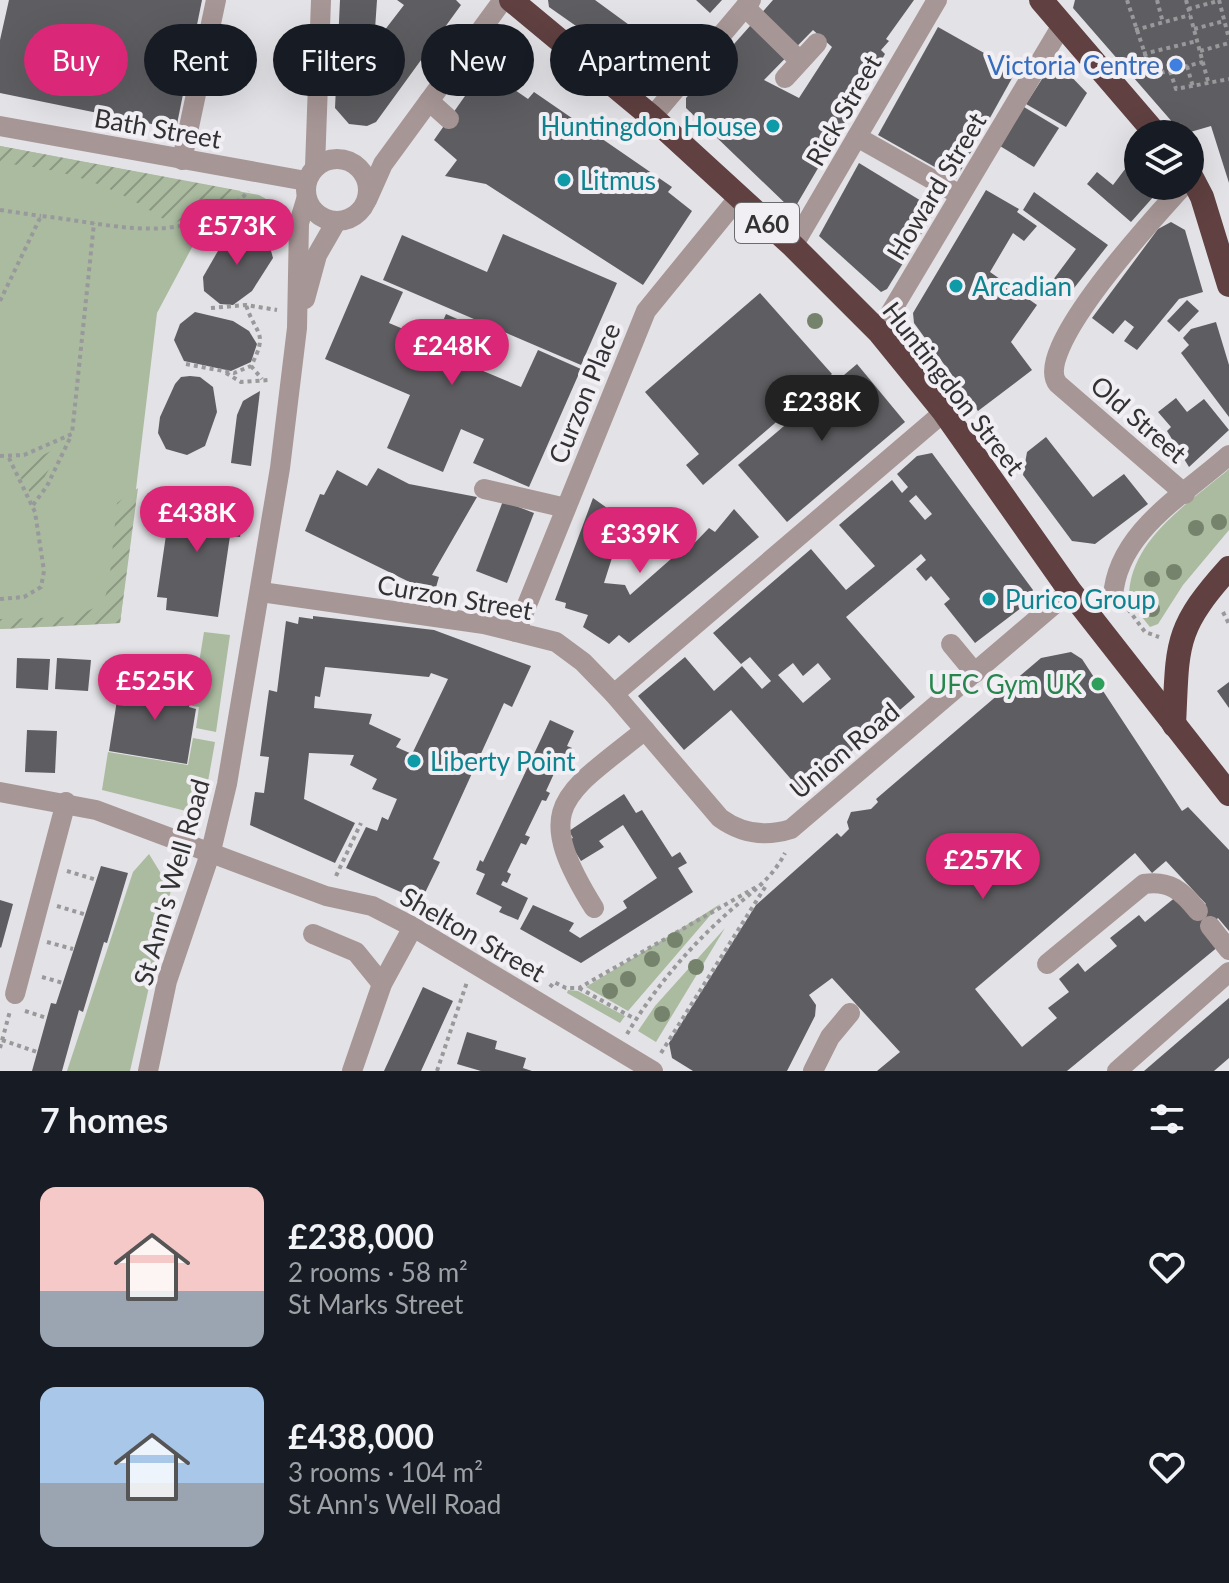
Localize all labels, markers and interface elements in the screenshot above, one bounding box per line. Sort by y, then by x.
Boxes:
chip: Buy [24,24,128,96]
chip: Rent [144,24,257,96]
chip: Filters [273,24,405,96]
chip: New [421,24,534,96]
chip: Apartment [550,24,738,96]
street label: Rick Street [798,48,888,171]
place label: Victoria Centre [987,49,1160,81]
marker: Victoria Centre [1167,56,1185,74]
street label: Bath Street [92,101,225,155]
street label: Howard Street [880,106,993,265]
place label: Huntingdon House [541,110,757,142]
marker: Huntingdon House [764,117,782,135]
map controls [1124,120,1204,200]
button: layers [1124,120,1204,200]
place label: Litmus [580,164,656,196]
marker: Litmus [555,171,573,189]
pin: £573K [181,199,293,267]
road number: A60 [735,203,799,243]
text: £573K [198,209,276,241]
place label: Arcadian [972,270,1072,302]
marker: Arcadian [947,277,965,295]
street label: Huntingdon Street [876,295,1032,482]
street label: Curzon Place [541,318,627,468]
pin: £248K [396,319,508,387]
text: £248K [413,329,491,361]
street label: Old Street [1085,369,1194,470]
pin: £238K [766,375,878,443]
text: £238K [783,385,861,417]
pin: £438K [141,486,253,554]
text: £438K [158,496,236,528]
pin: £339K [584,507,696,575]
text: £339K [601,517,679,549]
street label: Curzon Street [375,568,536,627]
place label: Purico Group [1005,583,1156,615]
marker: Purico Group [980,590,998,608]
pin: £525K [99,654,211,722]
text: £525K [116,664,194,696]
place label: UFC Gym UK [928,668,1083,700]
marker: UFC Gym UK [1089,675,1107,693]
street label: Union Road [783,695,905,805]
place label: Liberty Point [430,745,576,777]
marker: Liberty Point [405,752,423,770]
street label: St Ann's Well Road [126,775,216,989]
pin: £257K [927,833,1039,901]
text: £257K [944,843,1022,875]
street label: Shelton Street [395,880,552,989]
icon: filters [1145,1097,1189,1141]
text: 7 homes [40,1099,168,1140]
text: £238,000 [288,1215,434,1256]
icon: home [104,1219,200,1315]
icon: heart [1145,1245,1189,1289]
text: 2 rooms · 58 m² [288,1256,468,1288]
text: St Marks Street [288,1288,463,1320]
text: £438,000 [288,1415,434,1456]
icon: home [104,1419,200,1515]
icon: heart [1145,1445,1189,1489]
text: 3 rooms · 104 m² [288,1456,483,1488]
text: St Ann's Well Road [288,1488,501,1520]

